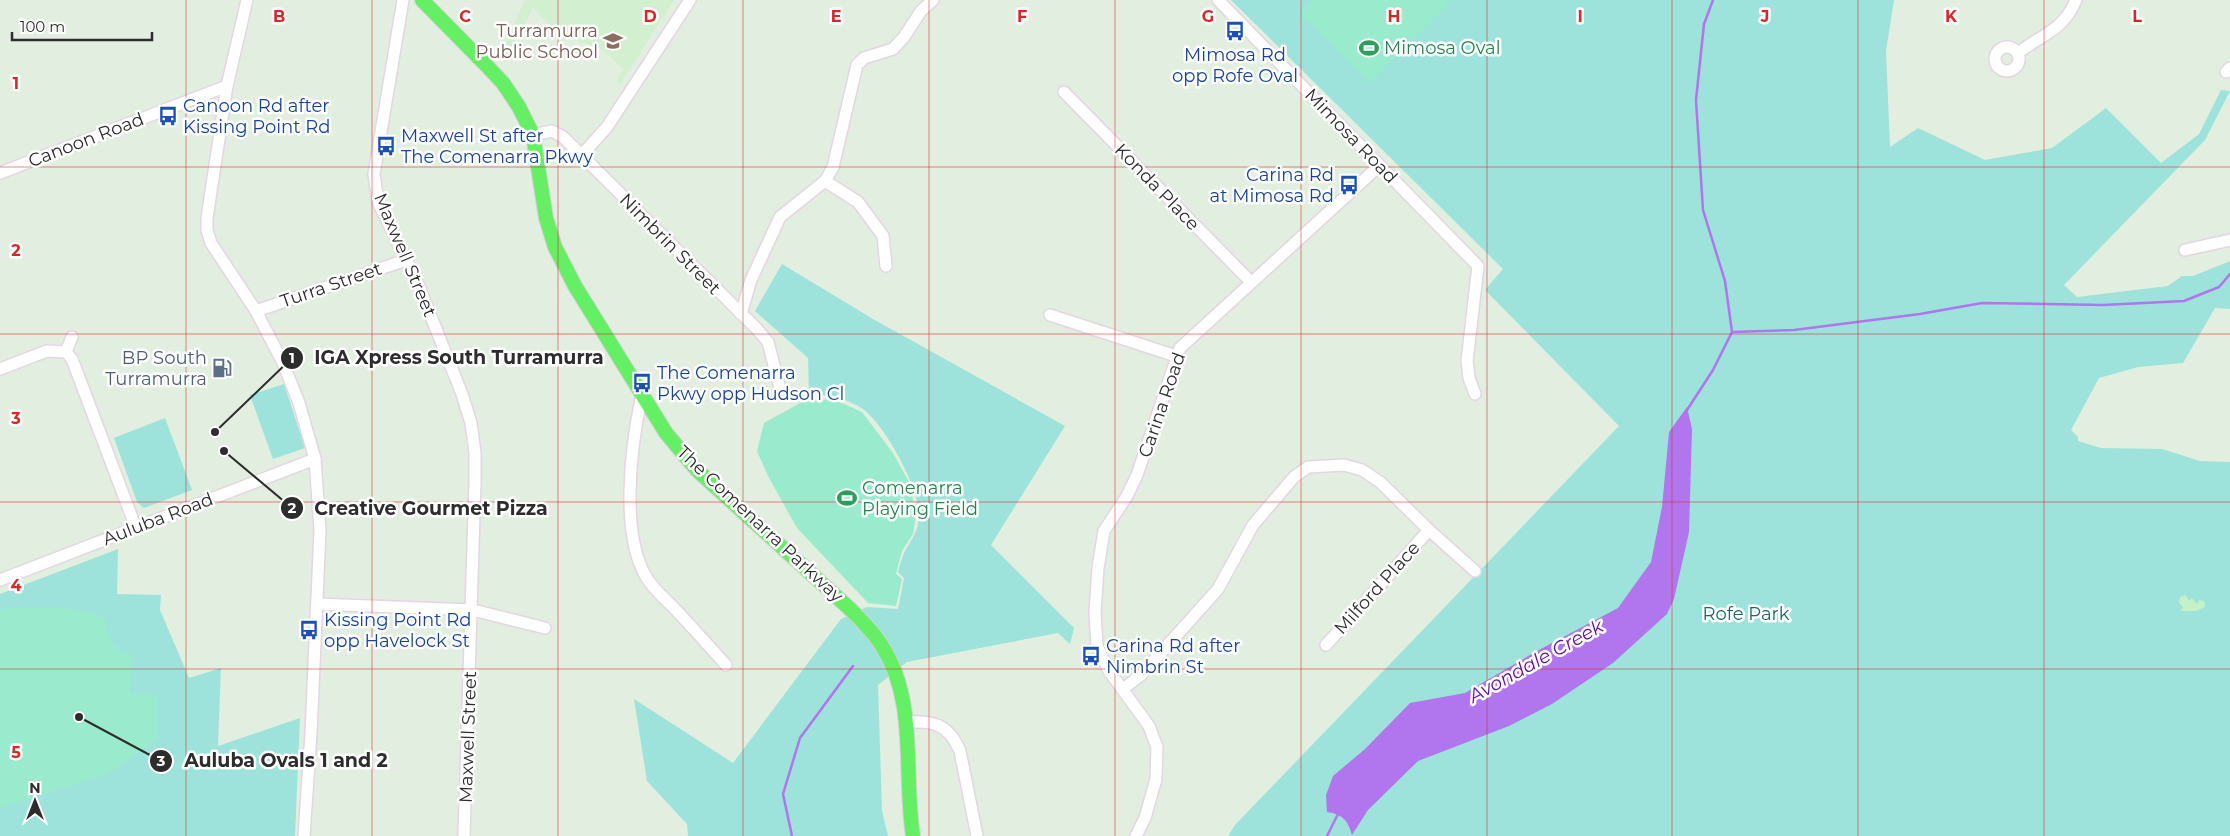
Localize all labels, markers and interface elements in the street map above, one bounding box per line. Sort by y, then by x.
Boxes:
text: B [273,7,285,26]
text: C [459,7,471,26]
text: D [643,7,657,26]
text: E [831,7,841,26]
text: F [1017,7,1027,26]
text: G [1202,7,1214,26]
text: H [1388,7,1400,26]
text: I [1577,7,1583,26]
text: J [1760,7,1769,26]
text: K [1945,7,1958,26]
text: L [2132,7,2142,26]
scale bar [12,10,152,42]
text: 100 m [20,17,65,36]
place label: Turramurra Public School [476,20,598,63]
bus stop icon: Mimosa Rd opp Rofe Oval [1224,20,1246,42]
school or university icon: Turramurra Public School [602,30,624,52]
sports icon: Mimosa Oval [1358,37,1380,59]
place label: Mimosa Oval [1384,37,1501,59]
place label: Mimosa Rd opp Rofe Oval [1172,44,1298,87]
text: 1 [13,74,19,93]
street label: Mimosa Road [1300,84,1402,188]
place label: Canoon Rd after Kissing Point Rd [183,95,331,138]
bus stop icon: Canoon Rd after Kissing Point Rd [157,105,179,127]
street label: Canoon Road [25,108,147,172]
place label: Maxwell St after The Comenarra Pkwy [401,125,593,168]
bus stop icon: Maxwell St after The Comenarra Pkwy [375,135,397,157]
street label: Konda Place [1110,139,1204,235]
place label: Carina Rd at Mimosa Rd [1210,164,1334,207]
bus stop icon: Carina Rd at Mimosa Rd [1338,174,1360,196]
street label: Nimbrin Street [615,189,725,299]
street label: Maxwell Street [369,190,441,320]
text: 2 [11,241,21,260]
street label: Turra Street [278,257,384,313]
callout: IGA Xpress South Turramurra [279,341,614,375]
text: IGA Xpress South Turramurra [314,346,604,369]
place label: BP South Turramurra [105,347,207,390]
text: 1 [289,348,295,367]
street label: Carina Road [1134,350,1190,460]
fuel station icon: BP South Turramurra [211,357,233,379]
place label: The Comenarra Pkwy opp Hudson Cl [657,362,844,405]
bus stop icon: The Comenarra Pkwy opp Hudson Cl [631,372,653,394]
text: 3 [10,409,21,428]
street label: The Comenarra Parkway [672,441,848,607]
place label: Comenarra Playing Field [862,477,978,520]
sports icon: Comenarra Playing Field [836,487,858,509]
street label: Auluba Road [100,488,216,550]
callout: Creative Gourmet Pizza [279,491,558,525]
text: Creative Gourmet Pizza [314,497,548,520]
text: 2 [288,498,297,517]
street label: Milford Place [1330,537,1424,639]
text: 4 [10,576,22,595]
park label: Rofe Park [1703,603,1790,625]
place label: Kissing Point Rd opp Havelock St [324,609,472,652]
water label: Avondale Creek [1464,614,1608,708]
bus stop icon: Kissing Point Rd opp Havelock St [298,619,320,641]
place label: Carina Rd after Nimbrin St [1106,635,1240,678]
bus stop icon: Carina Rd after Nimbrin St [1080,645,1102,667]
street label: Maxwell Street [455,671,481,803]
text: 5 [11,743,21,762]
callout: Auluba Ovals 1 and 2 [149,744,397,778]
text: Auluba Ovals 1 and 2 [183,749,388,772]
text: 3 [156,751,166,770]
north arrow [10,776,60,826]
text: N [29,779,41,797]

